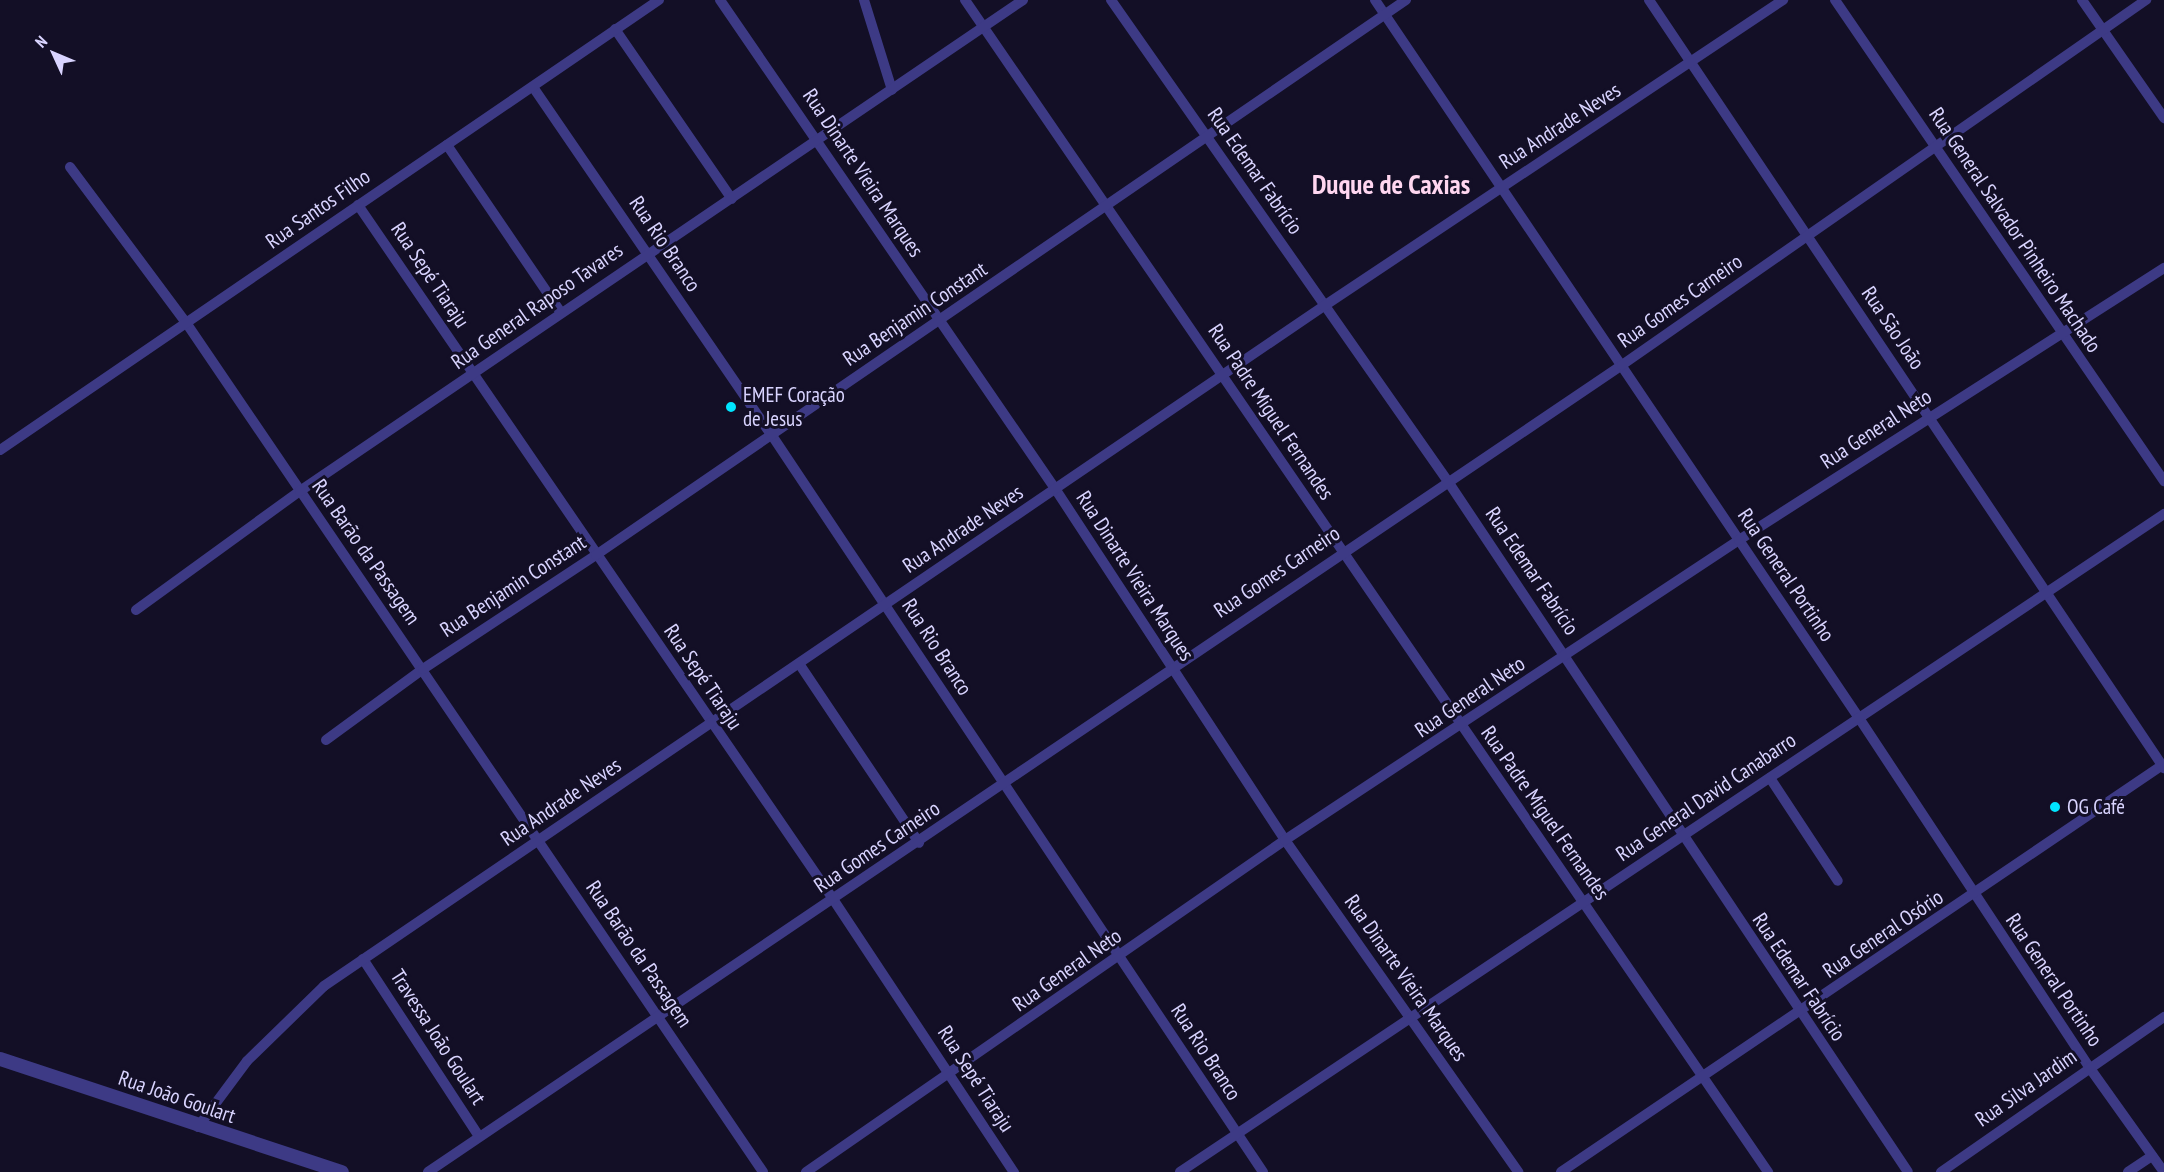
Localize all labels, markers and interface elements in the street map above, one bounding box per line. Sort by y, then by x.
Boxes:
north arrow [24,24,84,84]
text: N [31,31,51,52]
street label: Rua Andrade Neves [1494,77,1626,175]
street label: Rua Dinarte Vieira Marques [797,84,929,262]
street label: Rua Edemar Fabrício [1202,103,1308,239]
street label: Rua General Salvador Pinheiro Machado [1924,103,2106,357]
street label: Rua Santos Filho [261,164,375,254]
district label: Duque de Caxias [1312,169,1470,201]
street label: Rua Rio Branco [624,191,706,297]
street label: Rua Sepé Tiaraju [385,217,475,333]
street label: Rua General Raposo Tavares [446,237,628,375]
street label: Rua Gomes Carneiro [1613,249,1747,353]
street label: Rua Benjamin Constant [838,257,992,371]
street label: Rua São João [1856,282,1930,374]
street label: Rua Padre Miguel Fernandes [1203,319,1339,505]
place label: EMEF Coração de Jesus [743,382,845,432]
street label: Rua General Neto [1816,384,1936,474]
marker: EMEF Coração de Jesus [724,400,738,414]
street label: Rua Barão da Passagem [307,475,425,629]
street label: Rua Andrade Neves [898,479,1028,579]
street label: Rua Dinarte Vieira Marques [1071,486,1199,666]
street label: Rua Edemar Fabrício [1480,502,1584,640]
street label: Rua General Portinho [1732,504,1840,646]
street label: Rua Gomes Carneiro [1209,521,1345,623]
street label: Rua Benjamin Constant [436,530,590,642]
street label: Rua Rio Branco [897,594,977,700]
street label: Rua Sepé Tiaraju [658,619,748,735]
street label: Rua General Neto [1410,651,1530,743]
street label: Rua Padre Miguel Fernandes [1476,721,1614,905]
street label: Rua General David Canabarro [1611,727,1801,867]
street label: Rua Andrade Neves [496,752,626,852]
place label: OG Café [2067,794,2125,820]
street label: Rua Gomes Carneiro [809,796,945,898]
marker: OG Café [2048,800,2062,814]
street label: Rua Barão da Passagem [581,876,697,1032]
street label: Rua General Osório [1818,885,1948,983]
street label: Rua Dinarte Vieira Marques [1339,890,1473,1066]
street label: Rua Edemar Fabrício [1747,908,1851,1046]
street label: Rua General Portinho [2000,909,2108,1051]
street label: Rua General Neto [1008,923,1126,1017]
street label: Travessa João Goulart [385,965,491,1109]
street label: Rua Rio Branco [1166,999,1246,1105]
street label: Rua Sepé Tiaraju [932,1021,1020,1137]
street label: Rua Silva Jardim [1970,1044,2082,1132]
street label: Rua João Goulart [115,1065,239,1129]

